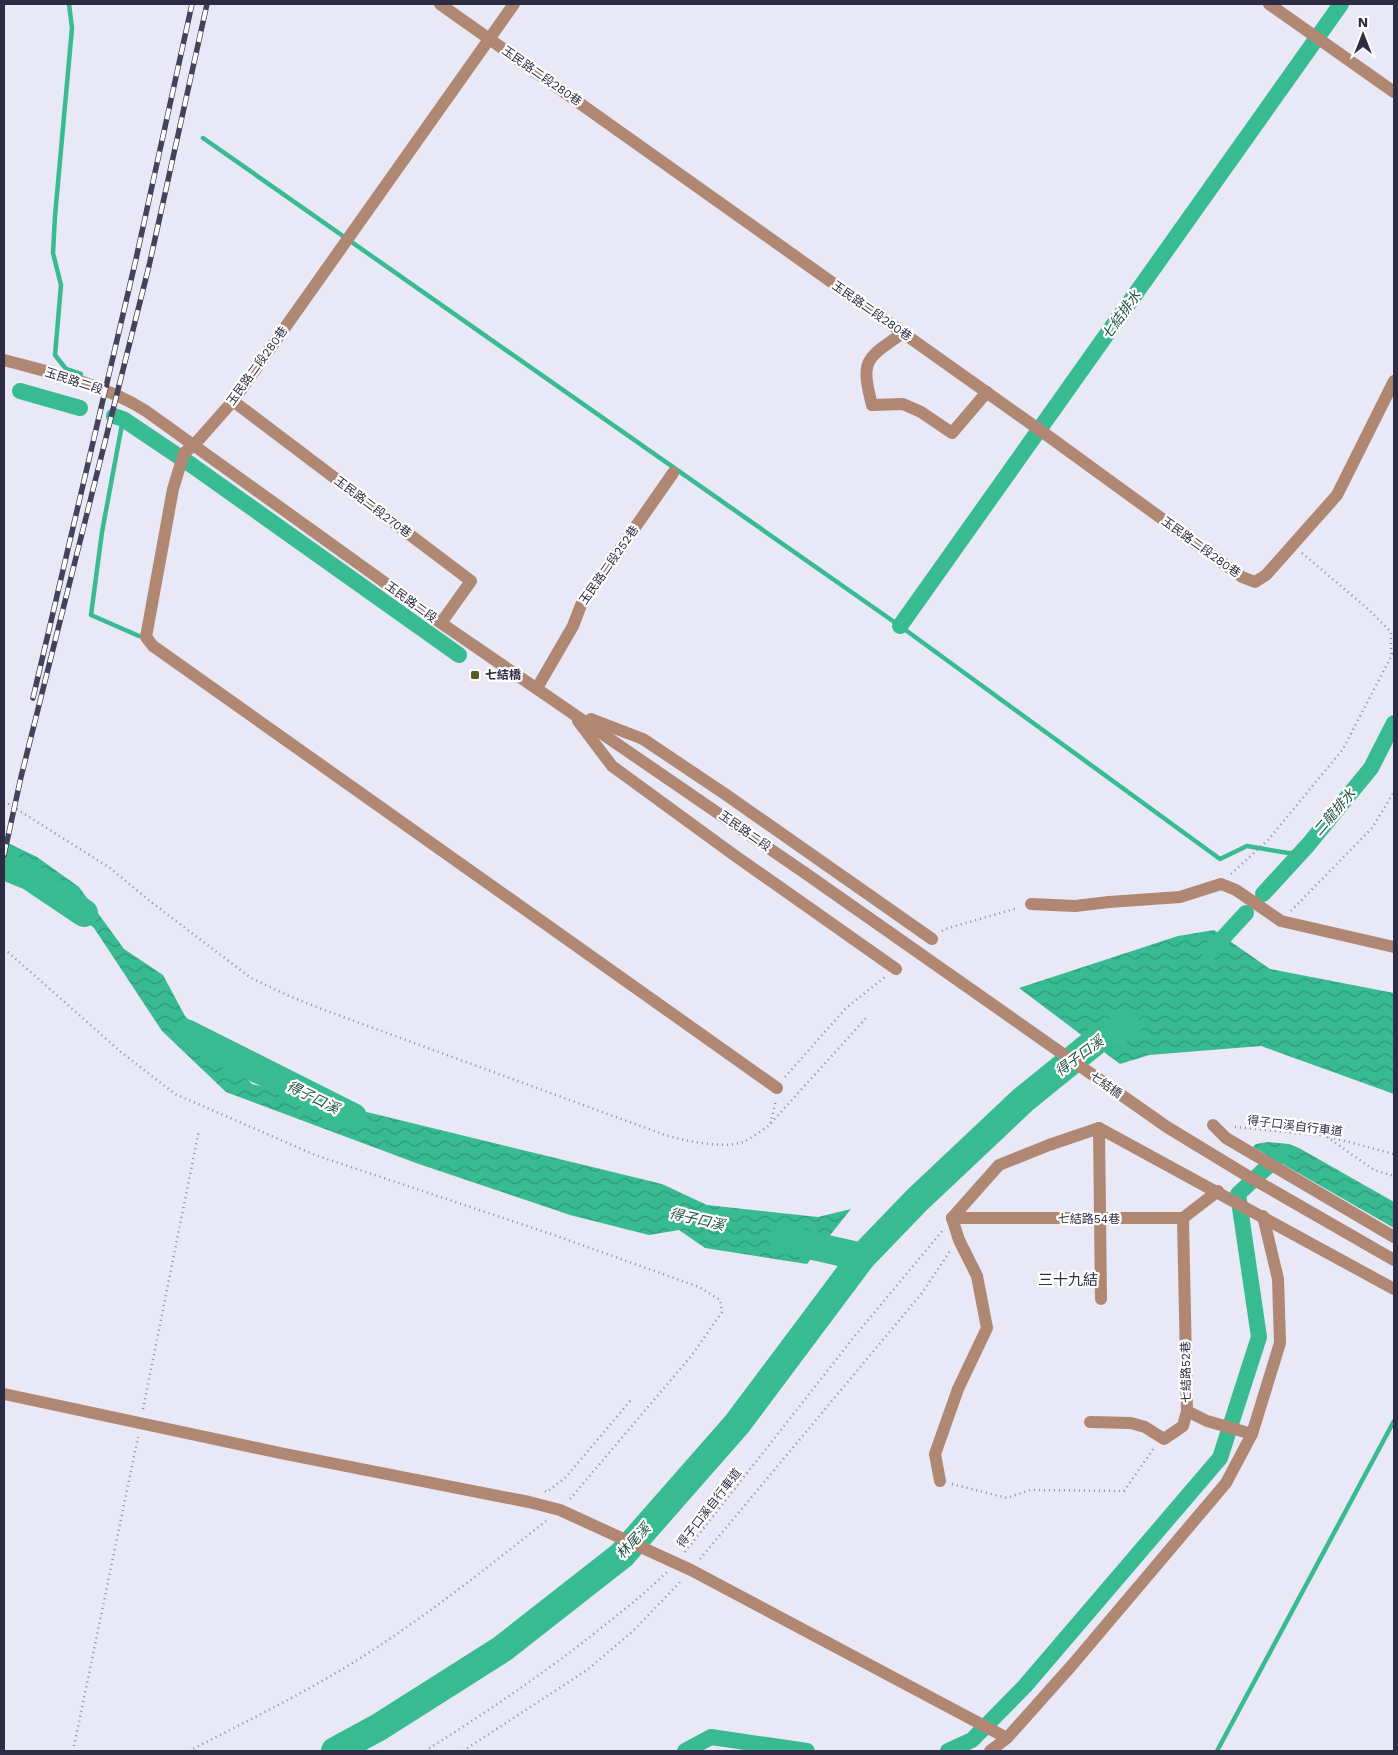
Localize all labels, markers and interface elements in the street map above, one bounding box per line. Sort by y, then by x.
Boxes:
north arrow [1338,10,1388,60]
text: N [1358,14,1368,30]
street label: 玉民路二段280巷 [500,43,584,109]
street label: 玉民路二段280巷 [830,278,914,344]
water label: 七結排水 [1098,287,1144,343]
street label: 玉民路二段280巷 [224,324,290,408]
street label: 玉民路二段 [43,365,105,397]
street label: 玉民路二段270巷 [332,474,414,540]
street label: 玉民路二段280巷 [1159,514,1243,580]
street label: 玉民路二段252巷 [577,523,641,607]
street label: 玉民路二段 [383,579,439,625]
place label: 七結橋 [485,668,522,682]
marker: 七結橋 [469,669,481,681]
water label: 二龍排水 [1310,785,1359,838]
street label: 玉民路二段 [716,808,774,854]
water label: 得子口溪 [1052,1032,1108,1079]
street label: 七結橋 [1087,1069,1125,1101]
water label: 得子口溪 [284,1078,343,1117]
street label: 得子口溪自行車道 [1246,1113,1344,1139]
water label: 得子口溪 [668,1205,728,1234]
street label: 七結路54巷 [1058,1212,1120,1226]
district label: 三十九結 [1038,1271,1098,1289]
street label: 七結路52巷 [1178,1341,1194,1403]
street label: 得子口溪自行車道 [674,1466,744,1550]
water label: 林尾溪 [613,1519,655,1562]

